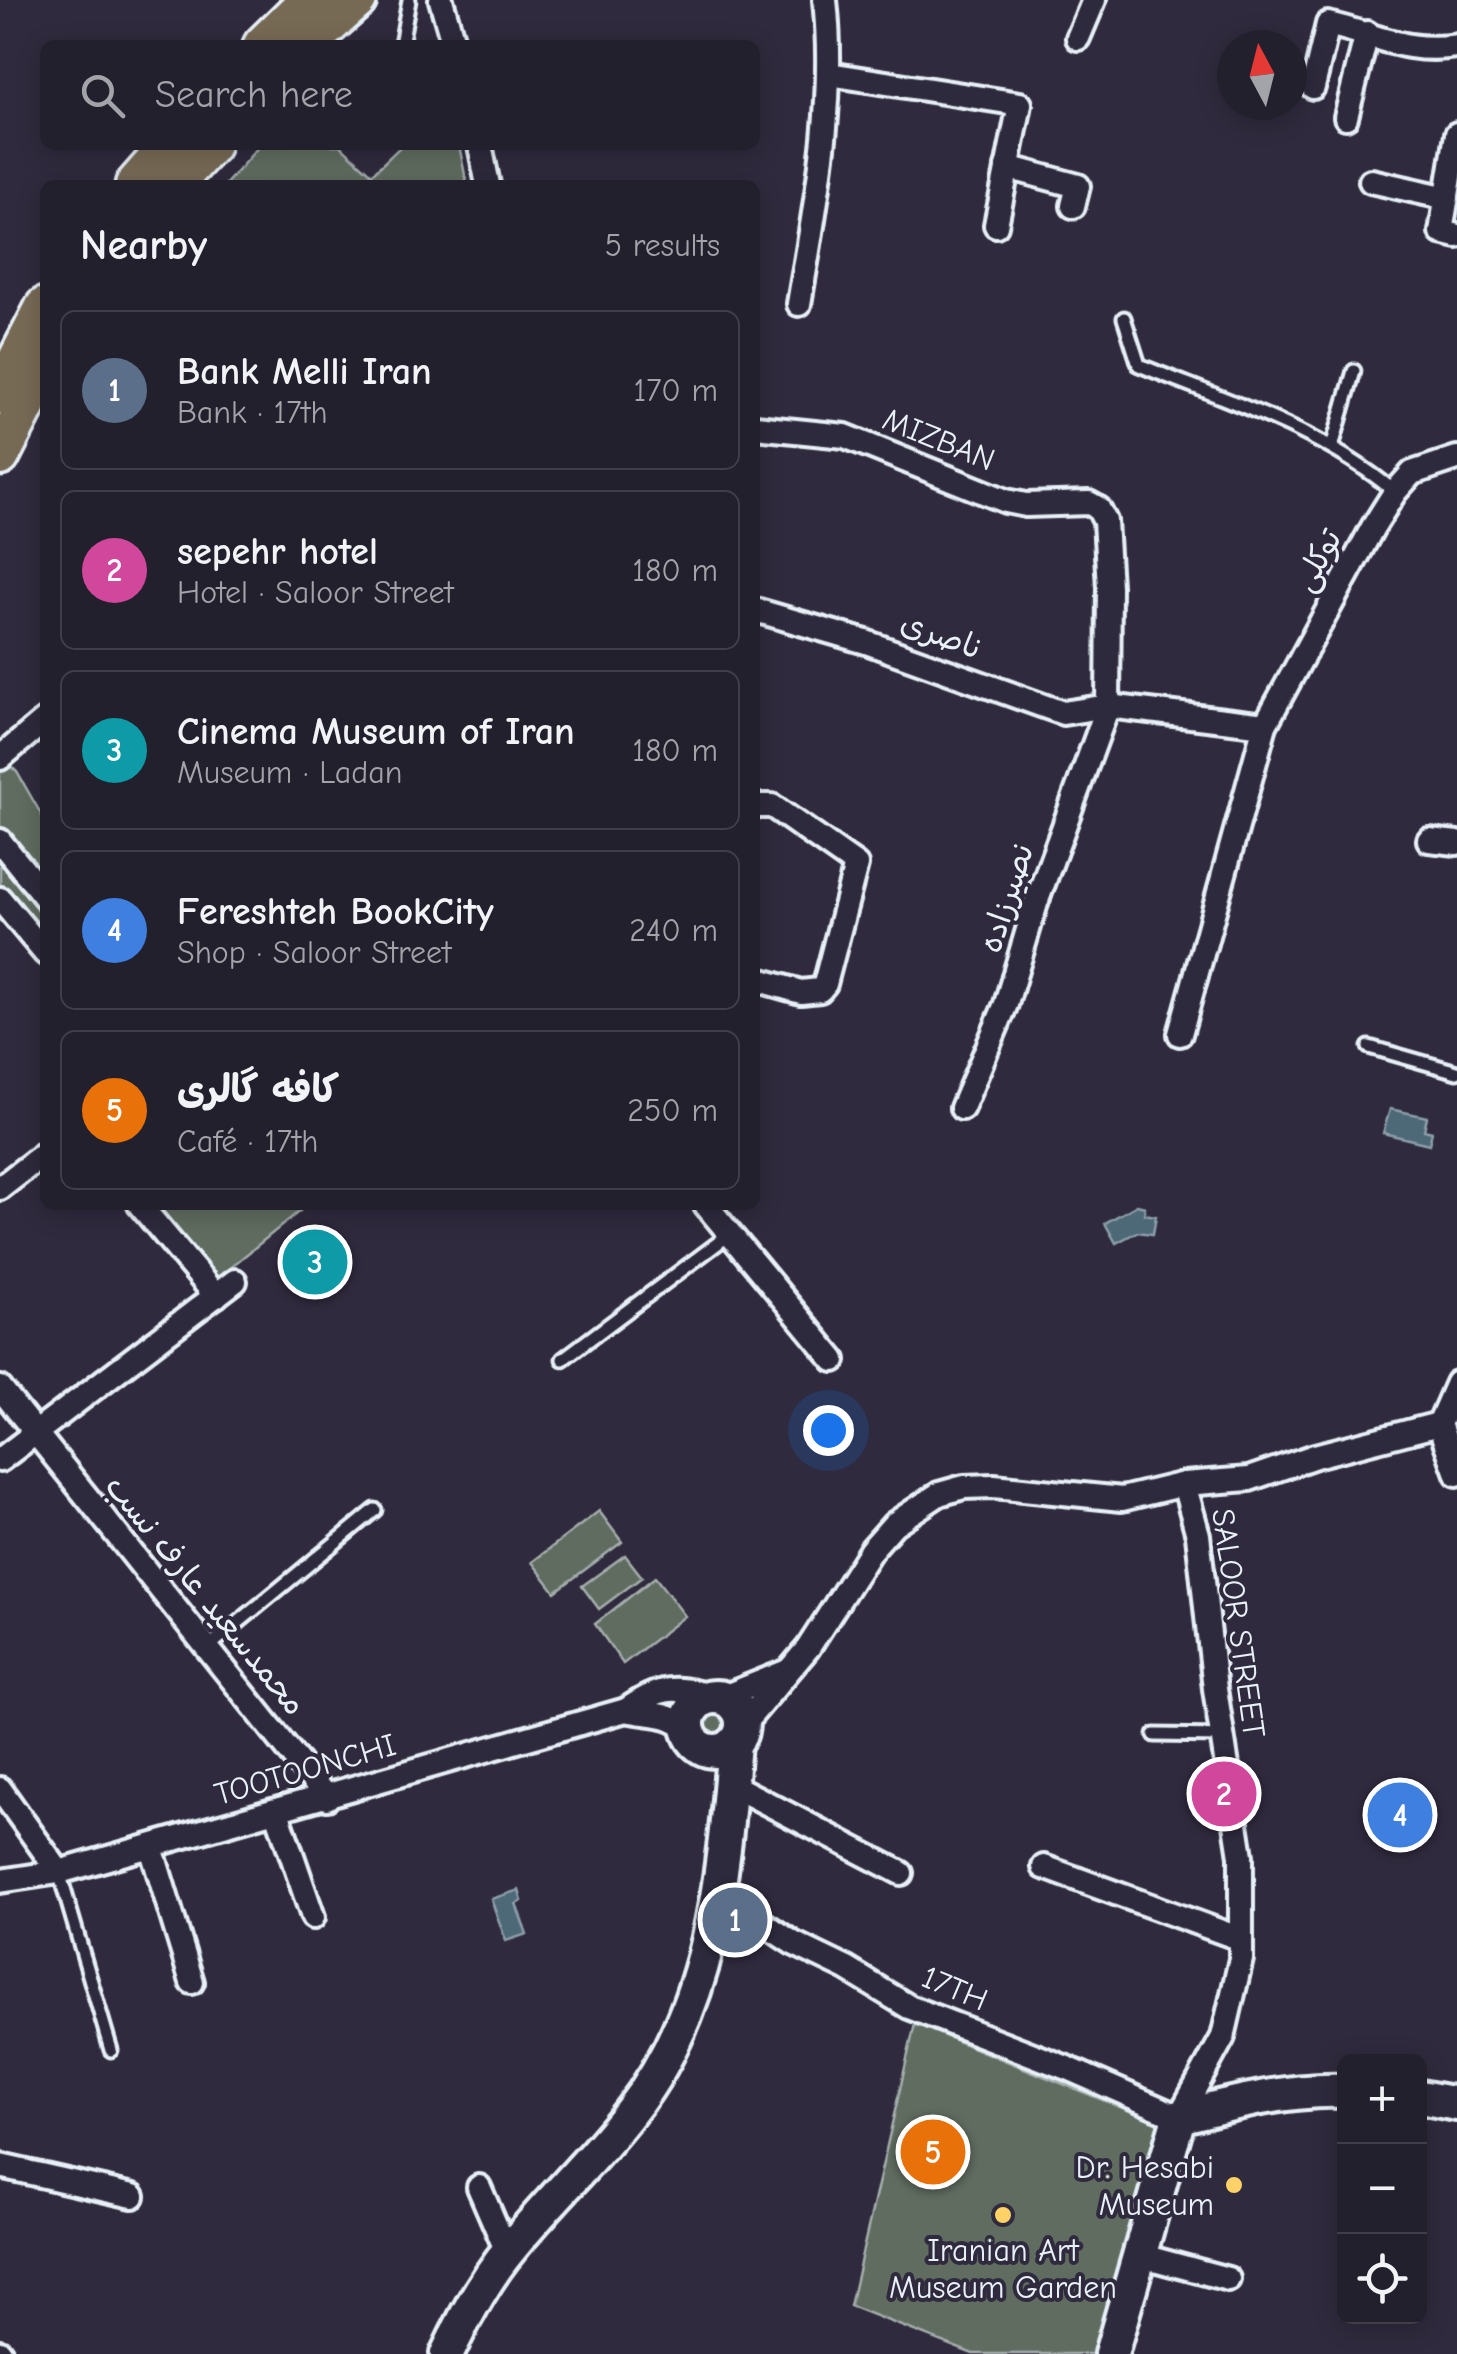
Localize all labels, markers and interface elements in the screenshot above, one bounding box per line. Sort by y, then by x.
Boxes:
north arrow [1217,30,1307,120]
search box [40,40,760,150]
icon: search [75,68,130,123]
text: Search here [155,73,353,117]
text: Nearby [80,221,207,270]
text: 5 results [605,227,720,264]
text: Bank Melli Iran [177,350,432,394]
text: 1 [108,372,121,409]
text: 170 m [634,372,718,409]
text: Bank · 17th [177,394,328,431]
street label: MIZBAN [877,400,1000,479]
street label: توکلی [1285,522,1352,599]
text: sepehr hotel [177,530,378,574]
text: 2 [107,552,122,589]
text: 180 m [632,552,718,589]
text: Hotel · Saloor Street [177,574,454,611]
street label: ناصری [896,604,988,667]
text: Cinema Museum of Iran [177,710,575,754]
text: 3 [107,732,122,769]
text: 180 m [632,732,718,769]
text: Museum · Ladan [177,754,402,791]
street label: نصیرزاده [972,839,1041,957]
text: Fereshteh BookCity [177,890,494,934]
text: 4 [107,912,122,949]
text: 240 m [629,912,718,949]
text: Shop · Saloor Street [177,934,451,971]
text: کافه گالری [177,1068,339,1112]
text: 5 [106,1092,123,1129]
text: 250 m [627,1092,718,1129]
text: Café · 17th [177,1123,318,1160]
pin: 3 [282,1224,348,1300]
your location [803,1405,854,1456]
street label: محمدسعید عارف نسب [98,1468,314,1723]
street label: SALOOR STREET [1204,1506,1273,1740]
street label: TOOTOONCHI [210,1726,400,1813]
pin: 2 [1192,1756,1256,1832]
pin: 4 [1368,1778,1432,1852]
pin: 1 [702,1882,768,1958]
street label: 17TH [916,1958,993,2019]
map controls [1337,2054,1427,2324]
button: + [1337,2054,1427,2144]
pin: 5 [900,2114,966,2190]
button: − [1337,2144,1427,2234]
place label: Dr. Hesabi Museum [1076,2149,1214,2223]
marker: Dr. Hesabi Museum [1223,2174,1245,2196]
marker: Iranian Art Museum Garden [992,2204,1014,2226]
place label: Iranian Art Museum Garden [889,2232,1117,2306]
button: locate [1337,2234,1427,2324]

